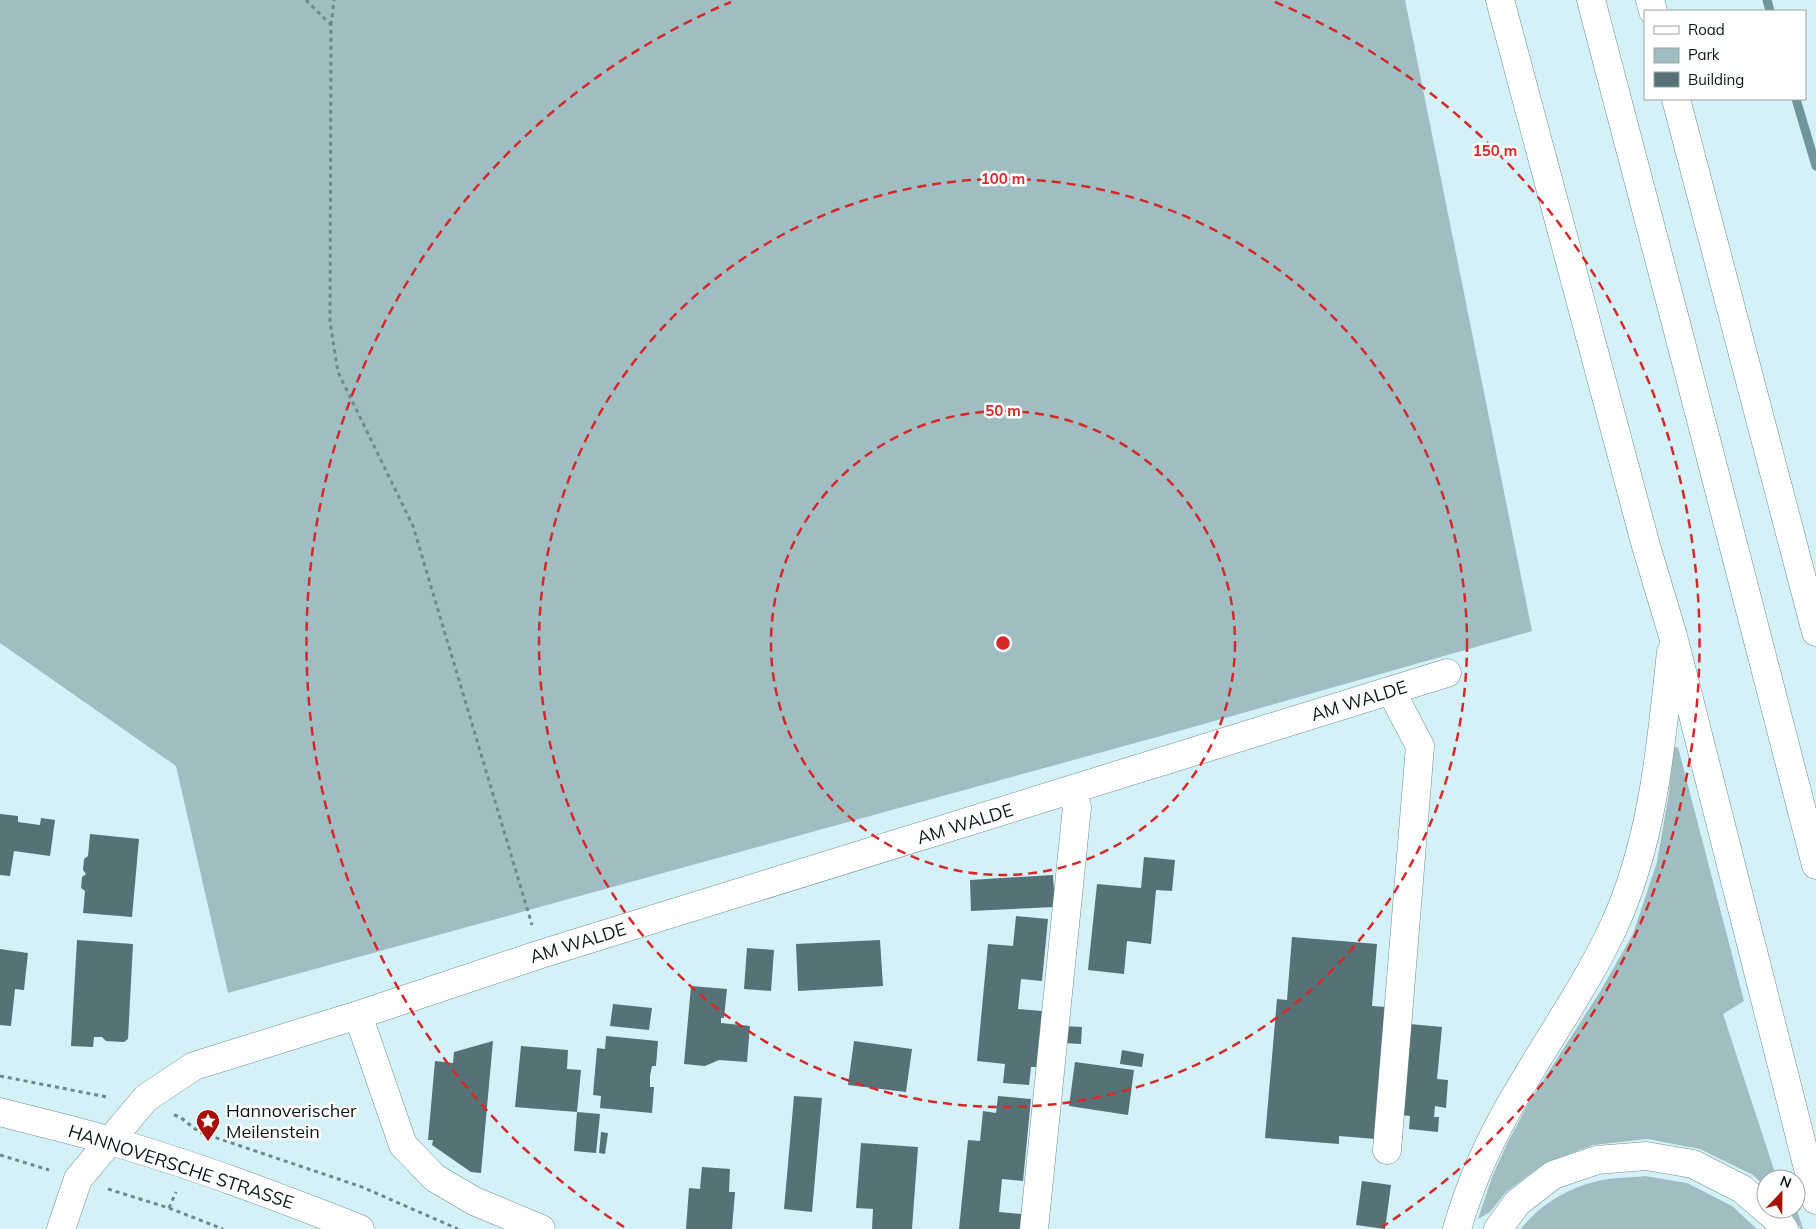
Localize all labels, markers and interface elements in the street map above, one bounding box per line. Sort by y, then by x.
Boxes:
legend [1644,10,1806,100]
text: Road [1688,20,1725,39]
text: Park [1688,45,1720,64]
text: Building [1688,70,1744,89]
text: 150 m [1473,141,1517,160]
text: 100 m [981,169,1025,188]
text: 50 m [985,401,1021,420]
centre of rings [994,634,1012,652]
street label: AM WALDE [1308,675,1410,726]
street label: AM WALDE [914,798,1016,849]
street label: AM WALDE [527,917,629,968]
place label: Hannoverischer Meilenstein [226,1099,357,1143]
place icon: Hannoverischer Meilenstein [195,1108,221,1142]
street label: HANNOVERSCHE STRASSE [65,1119,297,1214]
north arrow [1756,1169,1806,1219]
text: N [1778,1172,1794,1192]

